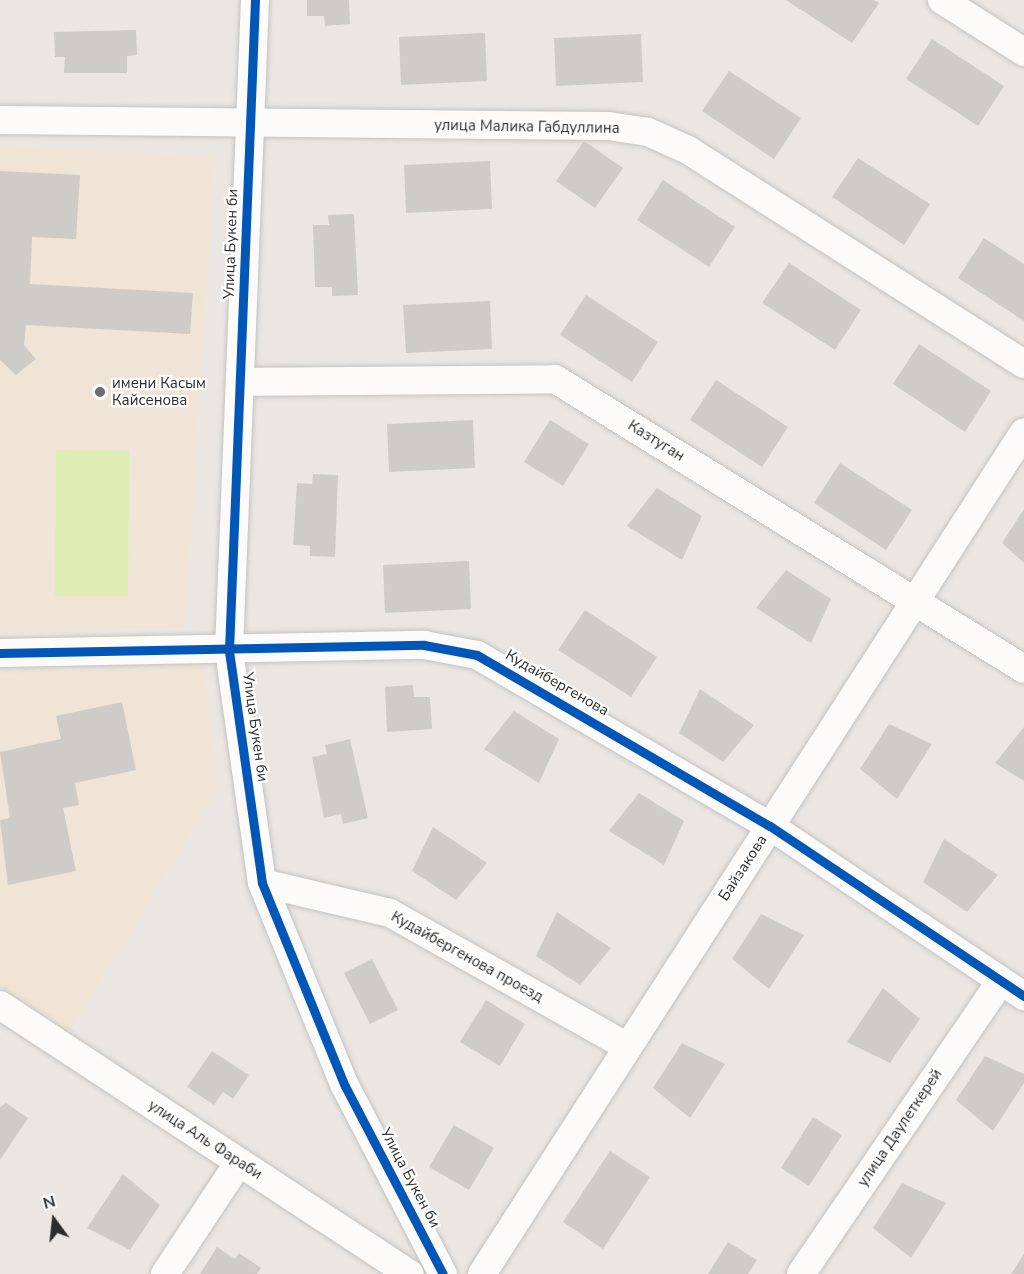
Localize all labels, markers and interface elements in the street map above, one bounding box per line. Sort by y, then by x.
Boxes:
street label: улица Малика Габдуллина [434,116,620,138]
street label: Улица Букен би [220,189,242,299]
place label: имени Касым Кайсенова [112,374,206,409]
marker: имени Касым Кайсенова [93,385,107,399]
street label: Казтуган [624,417,688,465]
street label: Кудайбергенова [502,646,612,720]
street label: Улица Букен би [238,671,272,783]
street label: Байзакова [715,832,771,904]
street label: Кудайбергенова проезд [388,908,546,1006]
street label: улица Даулеткерей [854,1066,946,1190]
street label: улица Аль Фараби [145,1096,265,1184]
street label: Улица Букен би [376,1125,444,1231]
north arrow [24,1190,84,1250]
text: N [41,1190,58,1215]

